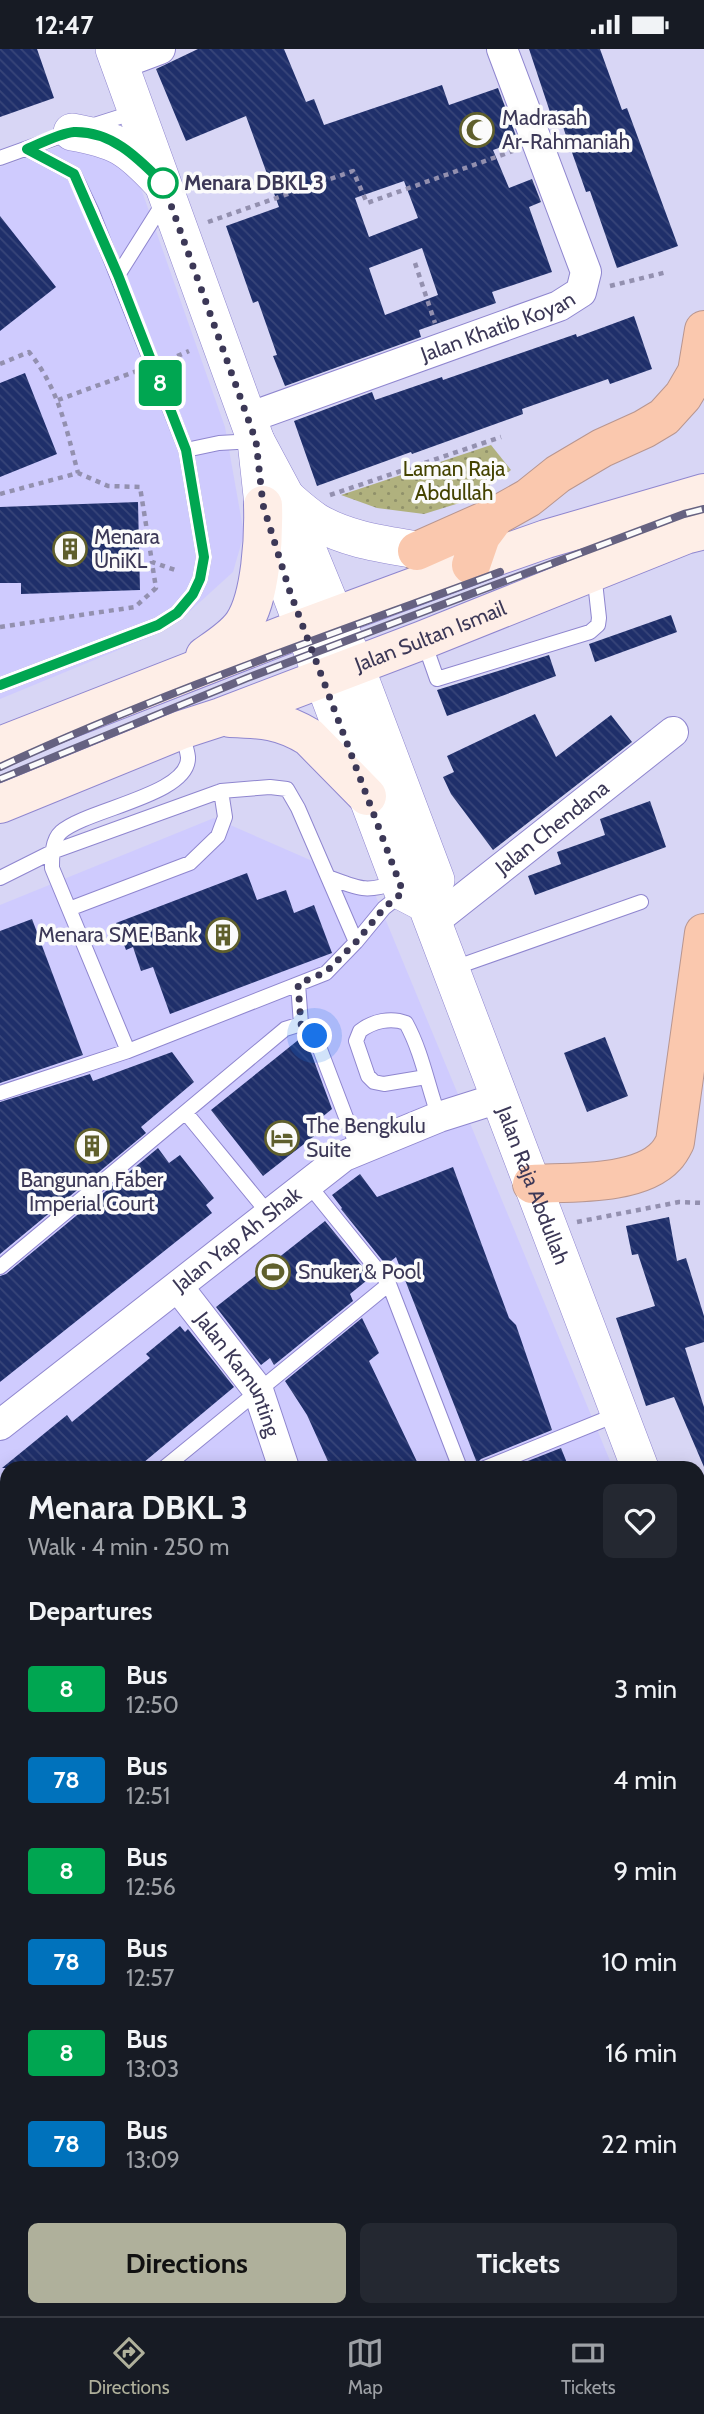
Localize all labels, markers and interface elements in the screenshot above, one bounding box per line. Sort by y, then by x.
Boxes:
text: 12:47 [35,9,94,41]
place label: Madrasah Ar-Rahmaniah [502,105,630,154]
mosque icon: Madrasah Ar-Rahmaniah [458,111,496,149]
marker: Menara DBKL 3 [148,168,178,198]
place label: Menara DBKL 3 [184,170,324,195]
street label: Jalan Khatib Koyan [416,286,580,367]
line badge: 8 [137,360,183,406]
text: 8 [153,368,167,397]
park label: Laman Raja Abdullah [403,456,505,505]
place label: Menara UniKL [94,524,160,573]
building icon: Menara UniKL [51,530,89,568]
street label: Jalan Sultan Ismail [350,595,510,677]
street label: Jalan Chendana [490,775,613,880]
building icon: Menara SME Bank [204,916,242,954]
place label: Menara SME Bank [38,922,199,947]
your location [297,1018,332,1053]
street label: Jalan Raja Abdullah [492,1102,575,1268]
place label: The Bengkulu Suite [306,1113,426,1162]
hotel icon: The Bengkulu Suite [263,1119,301,1157]
building icon: Bangunan Faber Imperial Court [73,1127,111,1165]
place label: Bangunan Faber Imperial Court [20,1167,164,1216]
street label: Jalan Yap Ah Shak [167,1181,306,1298]
sports icon: Snuker & Pool [254,1253,292,1291]
place label: Snuker & Pool [298,1259,421,1284]
street label: Jalan Kamunting [190,1306,286,1440]
button: heart [603,1484,677,1558]
text: Menara DBKL 3 [28,1487,248,1527]
text: Walk · 4 min · 250 m [28,1533,230,1561]
text: Departures [28,1595,152,1627]
text: Bus [126,1659,167,1691]
text: 3 min [614,1673,677,1705]
text: 8 [59,1674,74,1703]
text: 12:50 [126,1691,179,1719]
text: Bus [126,1750,167,1782]
text: 4 min [613,1764,677,1796]
text: 78 [53,1765,80,1794]
text: 12:51 [126,1782,170,1810]
text: Bus [126,1841,167,1873]
text: 9 min [614,1855,677,1887]
text: 8 [59,1856,74,1885]
text: 12:56 [126,1873,176,1901]
text: Bus [126,1932,167,1964]
text: 10 min [602,1946,677,1978]
text: 78 [53,1947,80,1976]
text: 12:57 [126,1964,174,1992]
text: Bus [126,2023,167,2055]
text: 16 min [605,2037,677,2069]
text: 8 [59,2038,74,2067]
text: 13:03 [126,2055,179,2083]
text: Bus [126,2114,167,2146]
text: 22 min [601,2128,677,2160]
text: 78 [53,2129,80,2158]
text: 13:09 [126,2146,180,2174]
button: Directions [28,2223,346,2303]
button: Tickets [360,2223,677,2303]
tab: Directions [88,2334,170,2399]
tab: Map [346,2334,384,2399]
tab: Tickets [561,2334,616,2399]

